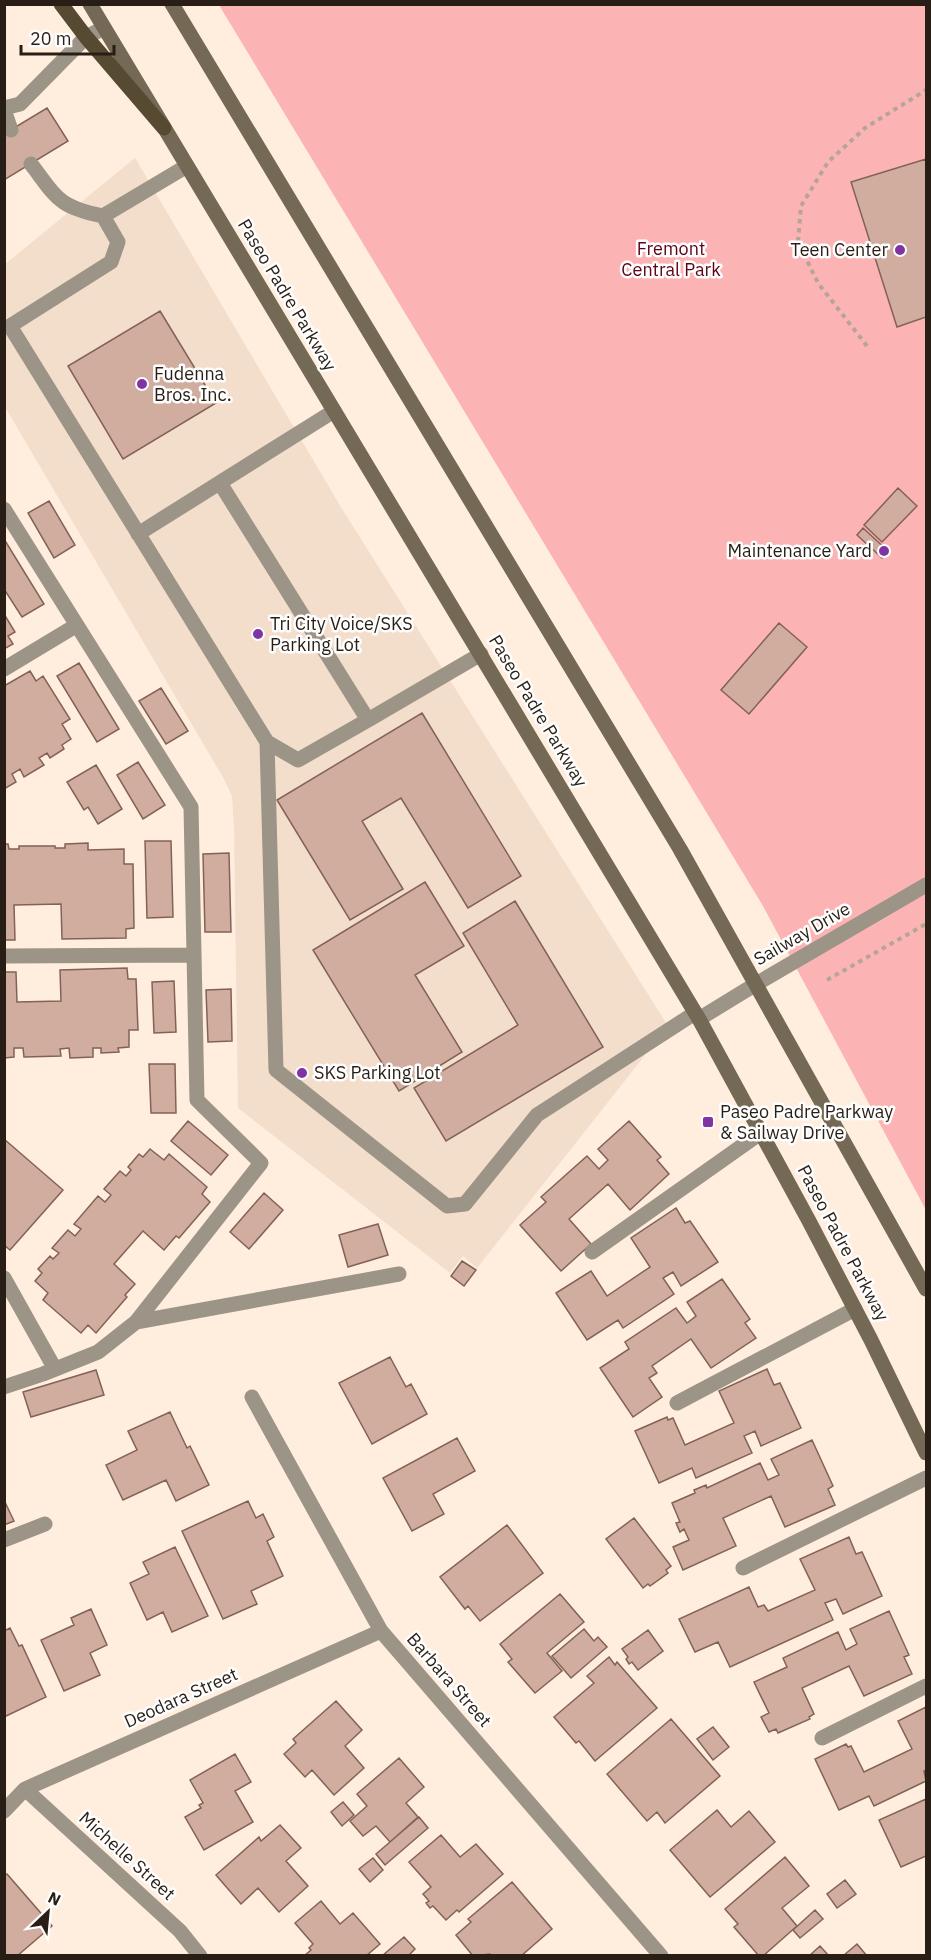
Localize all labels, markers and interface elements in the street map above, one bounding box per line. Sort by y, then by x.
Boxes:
scale bar [21,18,114,56]
text: 20 m [30,27,72,50]
street label: Paseo Padre Parkway [233,215,342,375]
park label: Fremont Central Park [621,237,721,281]
place label: Teen Center [791,238,888,261]
marker: Teen Center [893,243,907,257]
place label: Fudenna Bros. Inc. [154,362,232,406]
marker: Fudenna Bros. Inc. [135,377,149,391]
place label: Maintenance Yard [727,539,872,562]
marker: Maintenance Yard [877,544,891,558]
place label: Tri City Voice/SKS Parking Lot [270,612,413,656]
marker: Tri City Voice/SKS Parking Lot [251,627,265,641]
street label: Paseo Padre Parkway [484,631,593,791]
street label: Sailway Drive [749,897,854,970]
place label: SKS Parking Lot [314,1061,441,1084]
marker: SKS Parking Lot [295,1066,309,1080]
place label: Paseo Padre Parkway & Sailway Drive [720,1100,893,1144]
marker: Paseo Padre Parkway & Sailway Drive [701,1115,715,1129]
street label: Paseo Padre Parkway [793,1161,894,1325]
street label: Barbara Street [402,1628,497,1732]
street label: Deodara Street [120,1662,241,1733]
street label: Michelle Street [74,1806,180,1905]
north arrow [18,1882,78,1942]
text: N [45,1887,64,1910]

